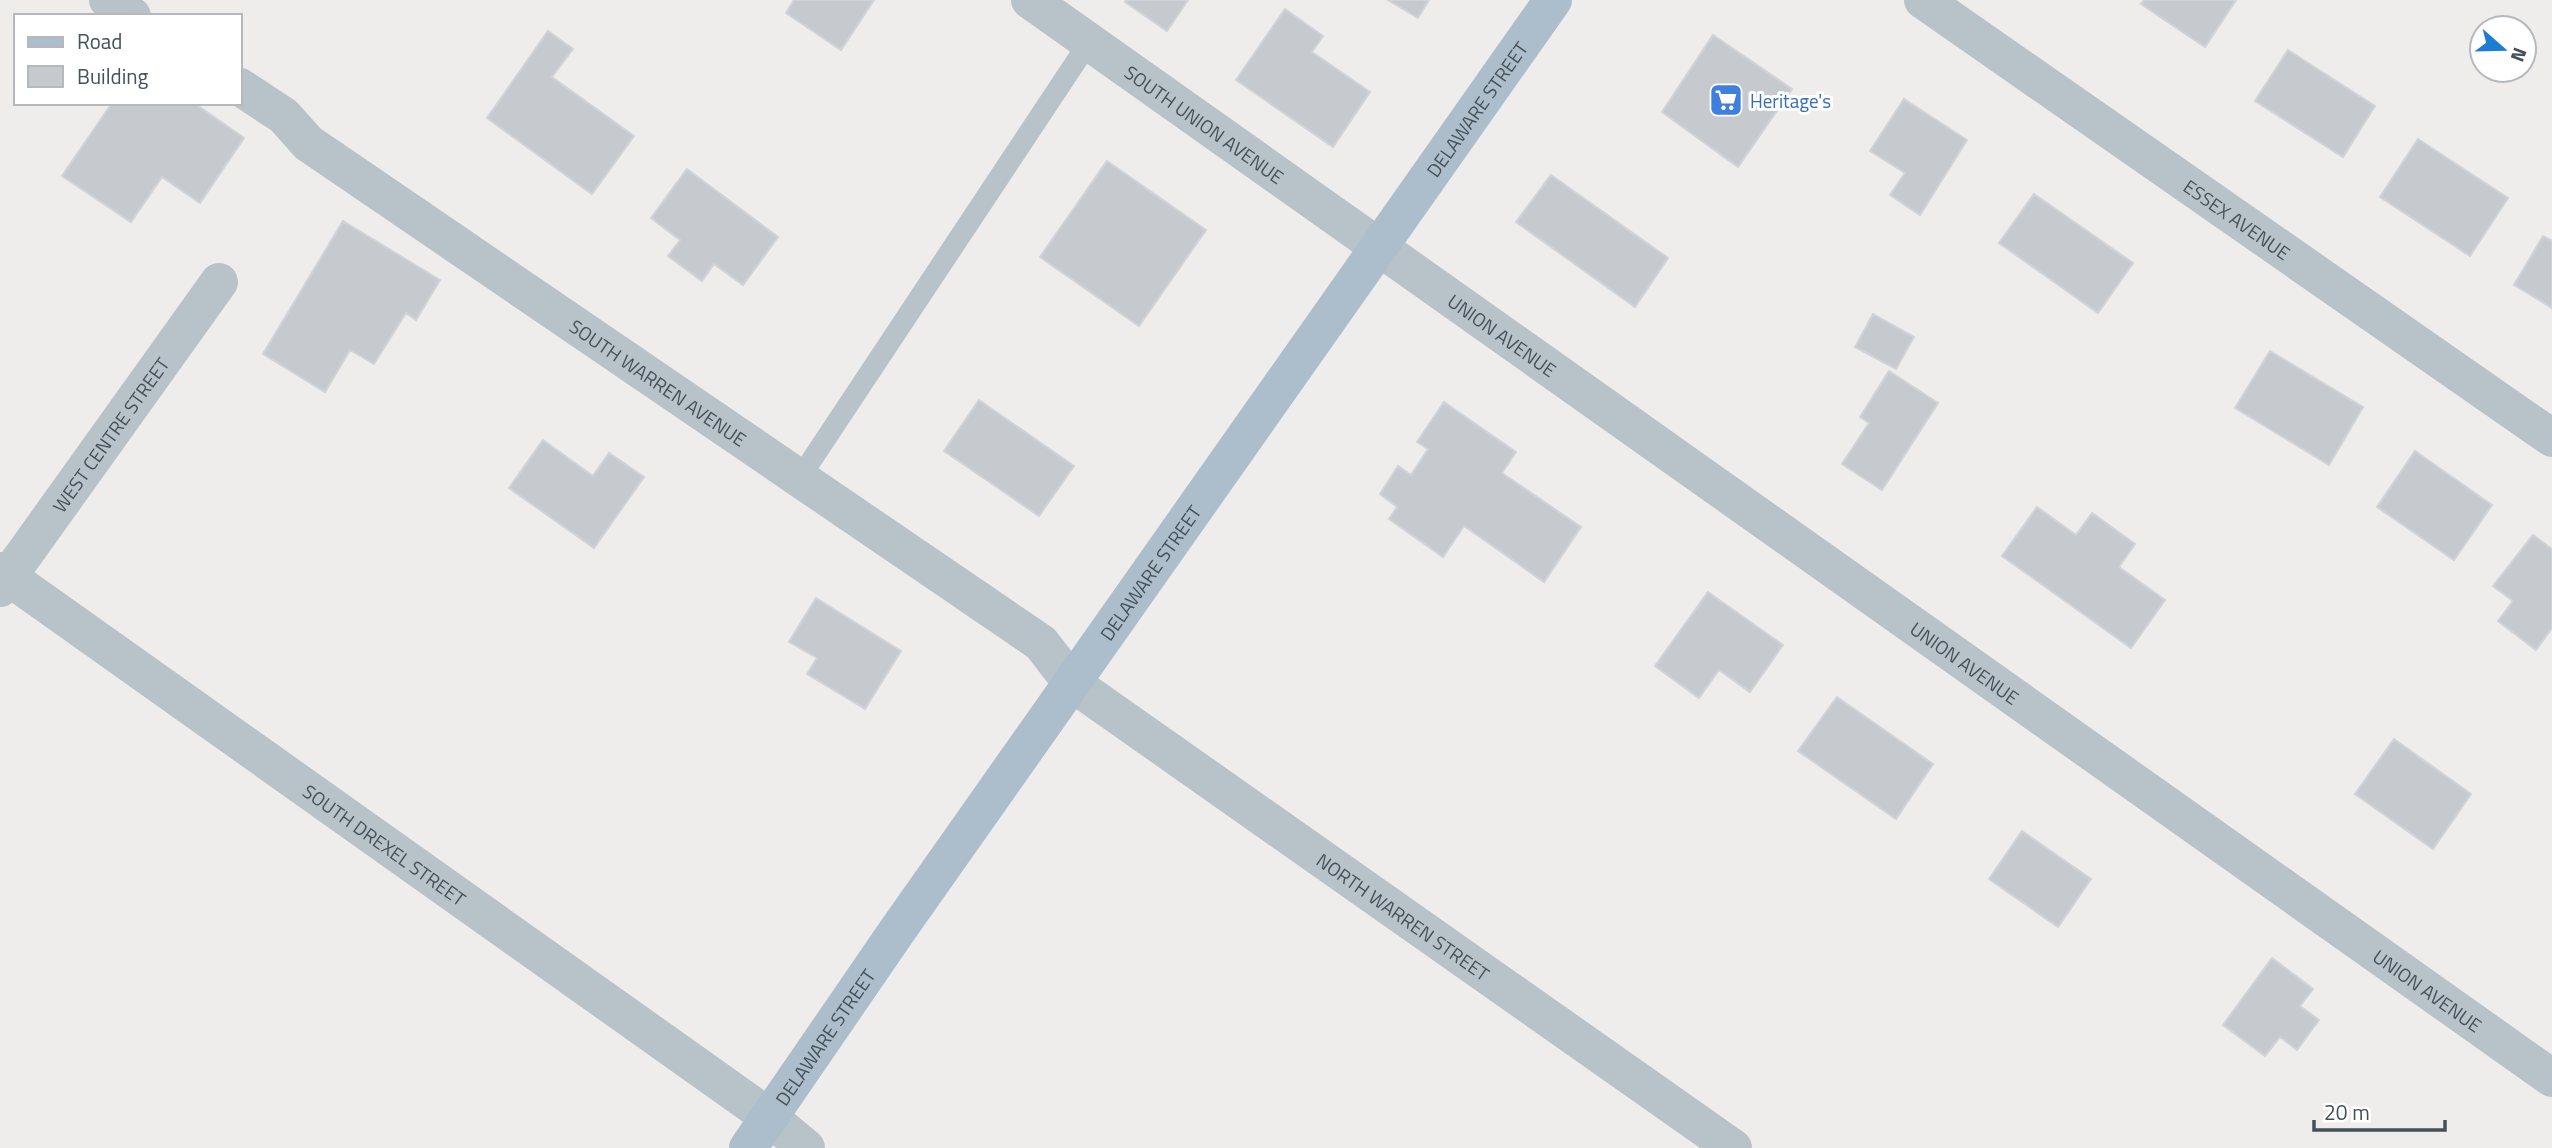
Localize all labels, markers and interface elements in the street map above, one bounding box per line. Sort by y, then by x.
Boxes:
legend [14,14,242,105]
north arrow [2468,14,2538,84]
text: Road [77,25,122,57]
street label: DELAWARE STREET [1418,35,1534,183]
text: N [2504,44,2535,66]
street label: SOUTH UNION AVENUE [1119,57,1290,190]
text: Building [77,60,149,92]
supermarket icon: Heritage's [1707,81,1745,119]
place label: Heritage's [1750,86,1831,115]
street label: ESSEX AVENUE [2178,171,2297,266]
street label: UNION AVENUE [1442,286,1563,383]
street label: SOUTH WARREN AVENUE [564,311,753,453]
street label: WEST CENTRE STREET [44,351,176,518]
street label: DELAWARE STREET [1092,499,1208,646]
street label: UNION AVENUE [1905,614,2026,711]
street label: SOUTH DREXEL STREET [297,776,472,912]
street label: NORTH WARREN STREET [1311,845,1496,987]
street label: UNION AVENUE [2368,941,2488,1039]
street label: DELAWARE STREET [767,963,882,1111]
scale bar [2314,1088,2445,1132]
text: 20 m [2324,1096,2370,1128]

